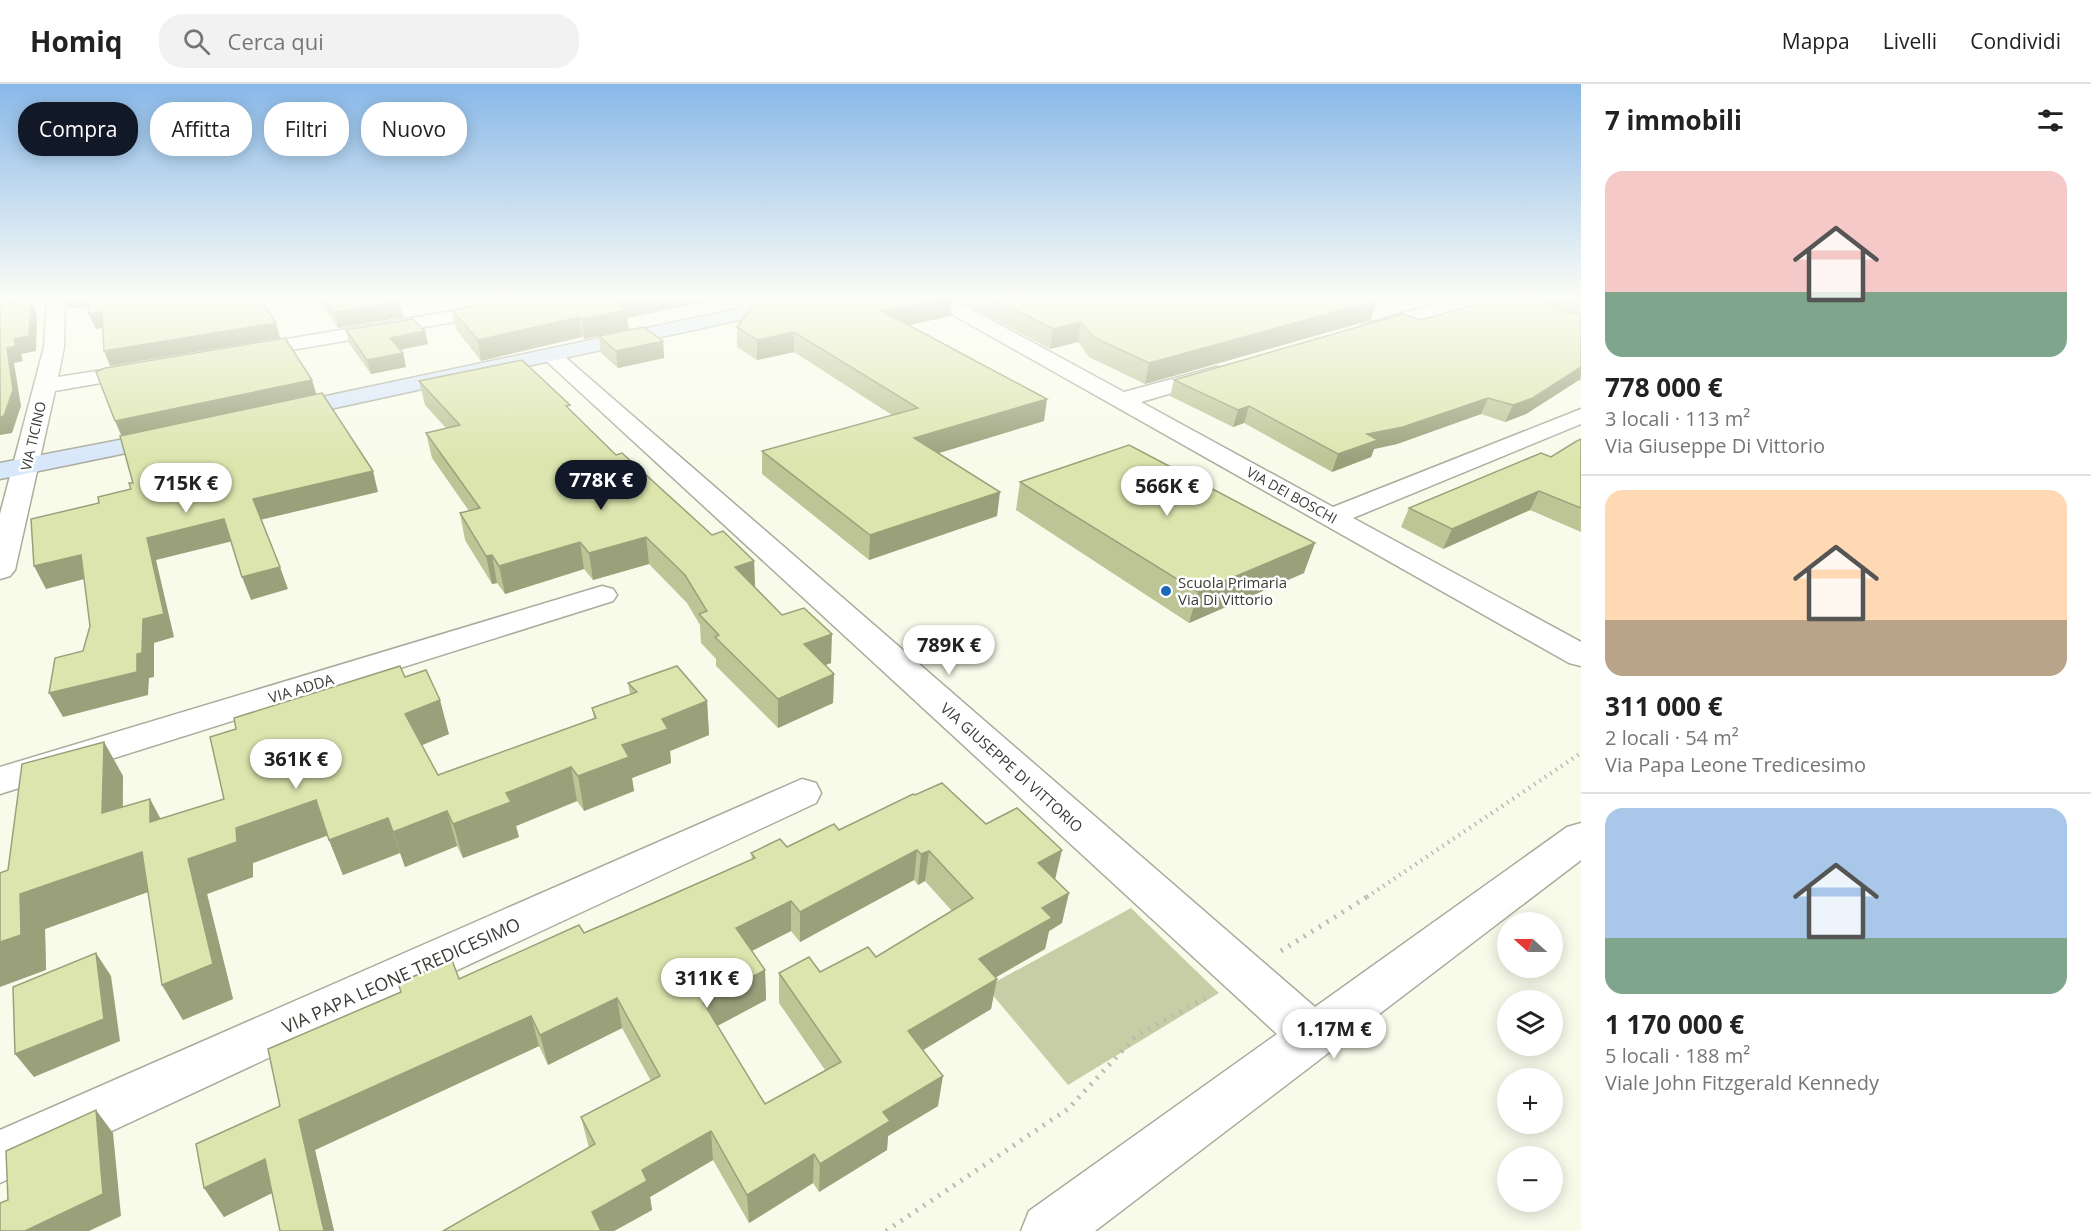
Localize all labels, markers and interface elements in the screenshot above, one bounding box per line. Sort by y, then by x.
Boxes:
search box [159,14,579,68]
text: Homiq [30,22,123,60]
icon: search [180,25,213,58]
text: Cerca qui [228,26,324,56]
text: Mappa [1782,27,1850,55]
text: Livelli [1883,27,1937,55]
text: Condividi [1970,27,2061,55]
chip: Compra [18,102,138,156]
chip: Affitta [150,102,252,156]
chip: Filtri [264,102,349,156]
chip: Nuovo [361,102,467,156]
text: 7 immobili [1605,102,1742,138]
icon: filters [2034,104,2067,137]
icon: home [1782,210,1890,318]
text: 778 000 € [1605,369,1723,405]
street label: VIA TICINO [16,399,50,472]
text: 3 locali · 113 m² [1605,405,1750,432]
text: Via Giuseppe Di Vittorio [1605,432,1825,459]
pin: 778K € [552,460,650,511]
street label: VIA DEI BOSCHI [1243,462,1341,528]
pin: 715K € [137,463,235,514]
text: 778K € [569,466,633,493]
pin: 566K € [1118,466,1216,517]
text: 715K € [154,469,218,496]
text: 566K € [1135,472,1199,499]
icon: home [1782,529,1890,637]
place label: Scuola Primaria Via Di Vittorio [1178,572,1287,609]
marker: Scuola Primaria Via Di Vittorio [1159,584,1173,598]
pin: 789K € [900,625,998,676]
text: 789K € [917,631,981,658]
street label: VIA ADDA [266,668,337,707]
text: 311 000 € [1605,688,1723,724]
street label: VIA GIUSEPPE DI VITTORIO [937,698,1087,836]
text: 2 locali · 54 m² [1605,724,1739,751]
pin: 361K € [247,739,345,790]
text: 361K € [264,745,328,772]
text: Via Papa Leone Tredicesimo [1605,751,1866,778]
icon: home [1782,847,1890,955]
street label: VIA PAPA LEONE TREDICESIMO [278,912,524,1038]
north arrow [1497,912,1563,978]
map controls [1497,912,1563,1212]
pin: 311K € [658,958,756,1009]
text: 311K € [675,964,739,991]
button: layers [1497,990,1563,1056]
text: 1 170 000 € [1605,1006,1744,1042]
pin: 1.17M € [1279,1009,1389,1060]
text: 1.17M € [1296,1015,1372,1042]
text: 5 locali · 188 m² [1605,1042,1750,1069]
button: + [1497,1068,1563,1134]
text: Viale John Fitzgerald Kennedy [1605,1069,1879,1096]
button: − [1497,1146,1563,1212]

